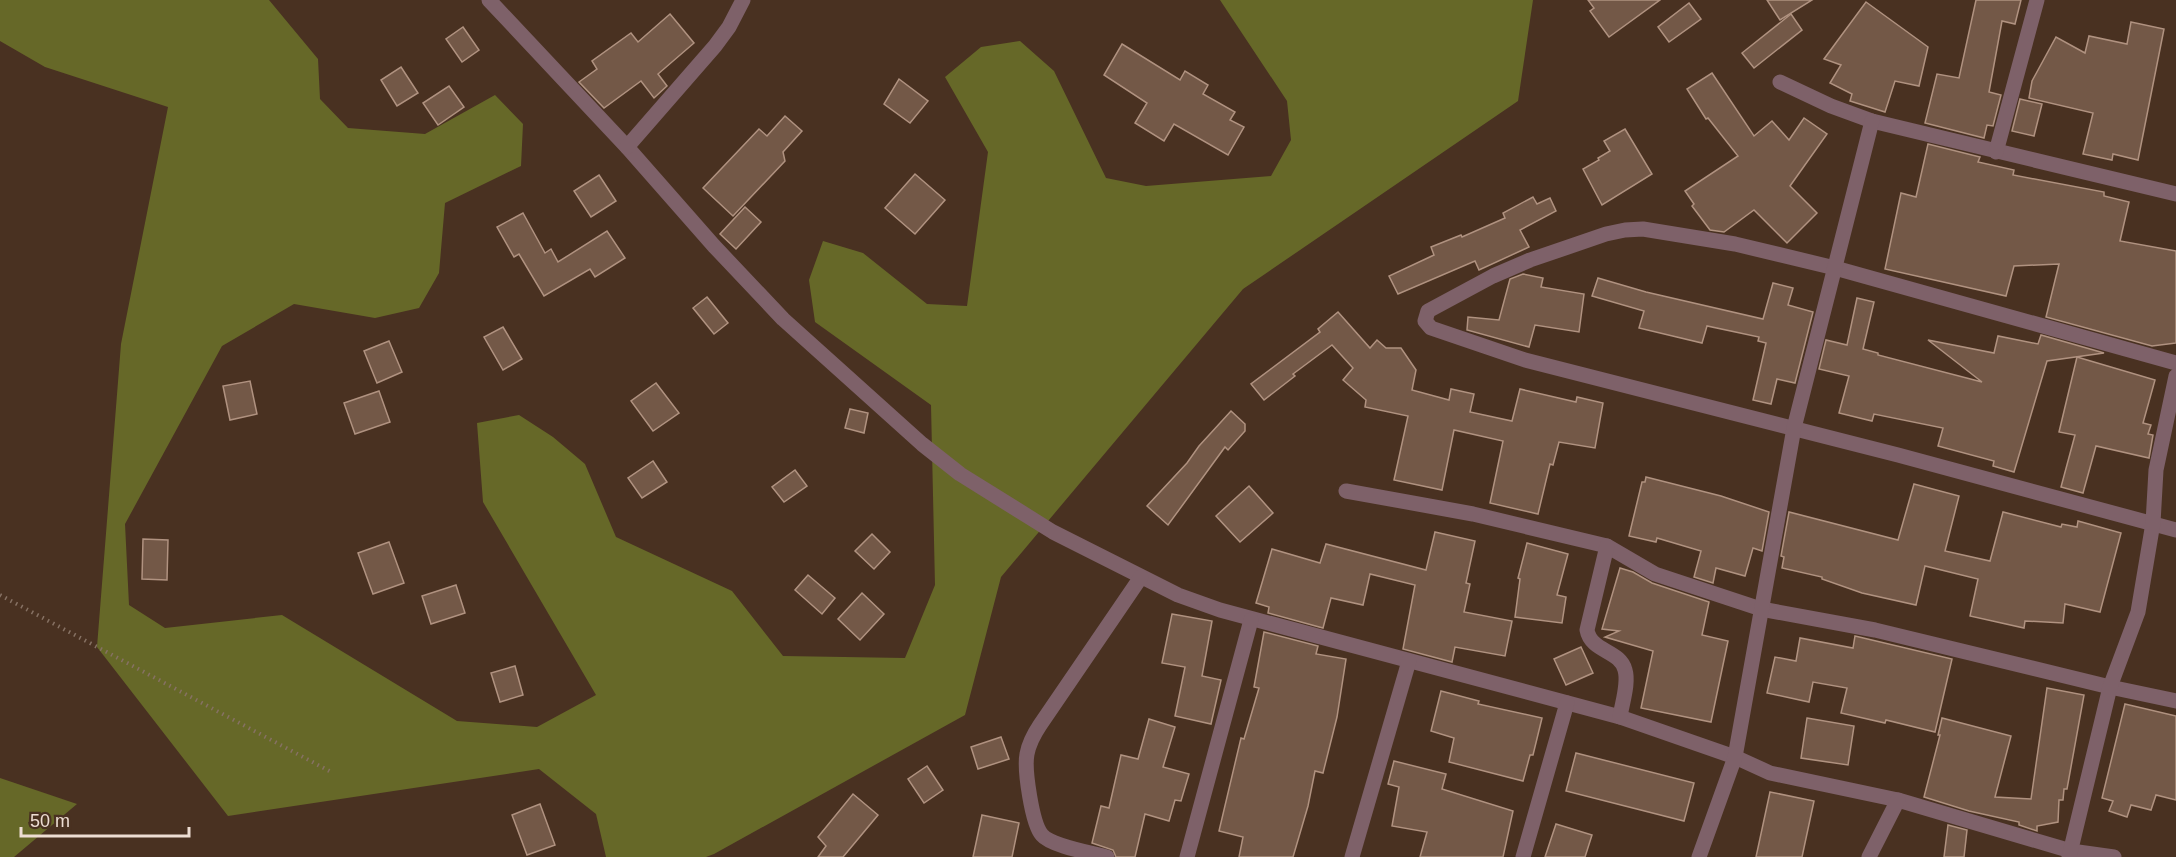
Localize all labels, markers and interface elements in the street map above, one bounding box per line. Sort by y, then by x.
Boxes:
scale bar [21,800,189,838]
text: 50 m [30,811,70,831]

